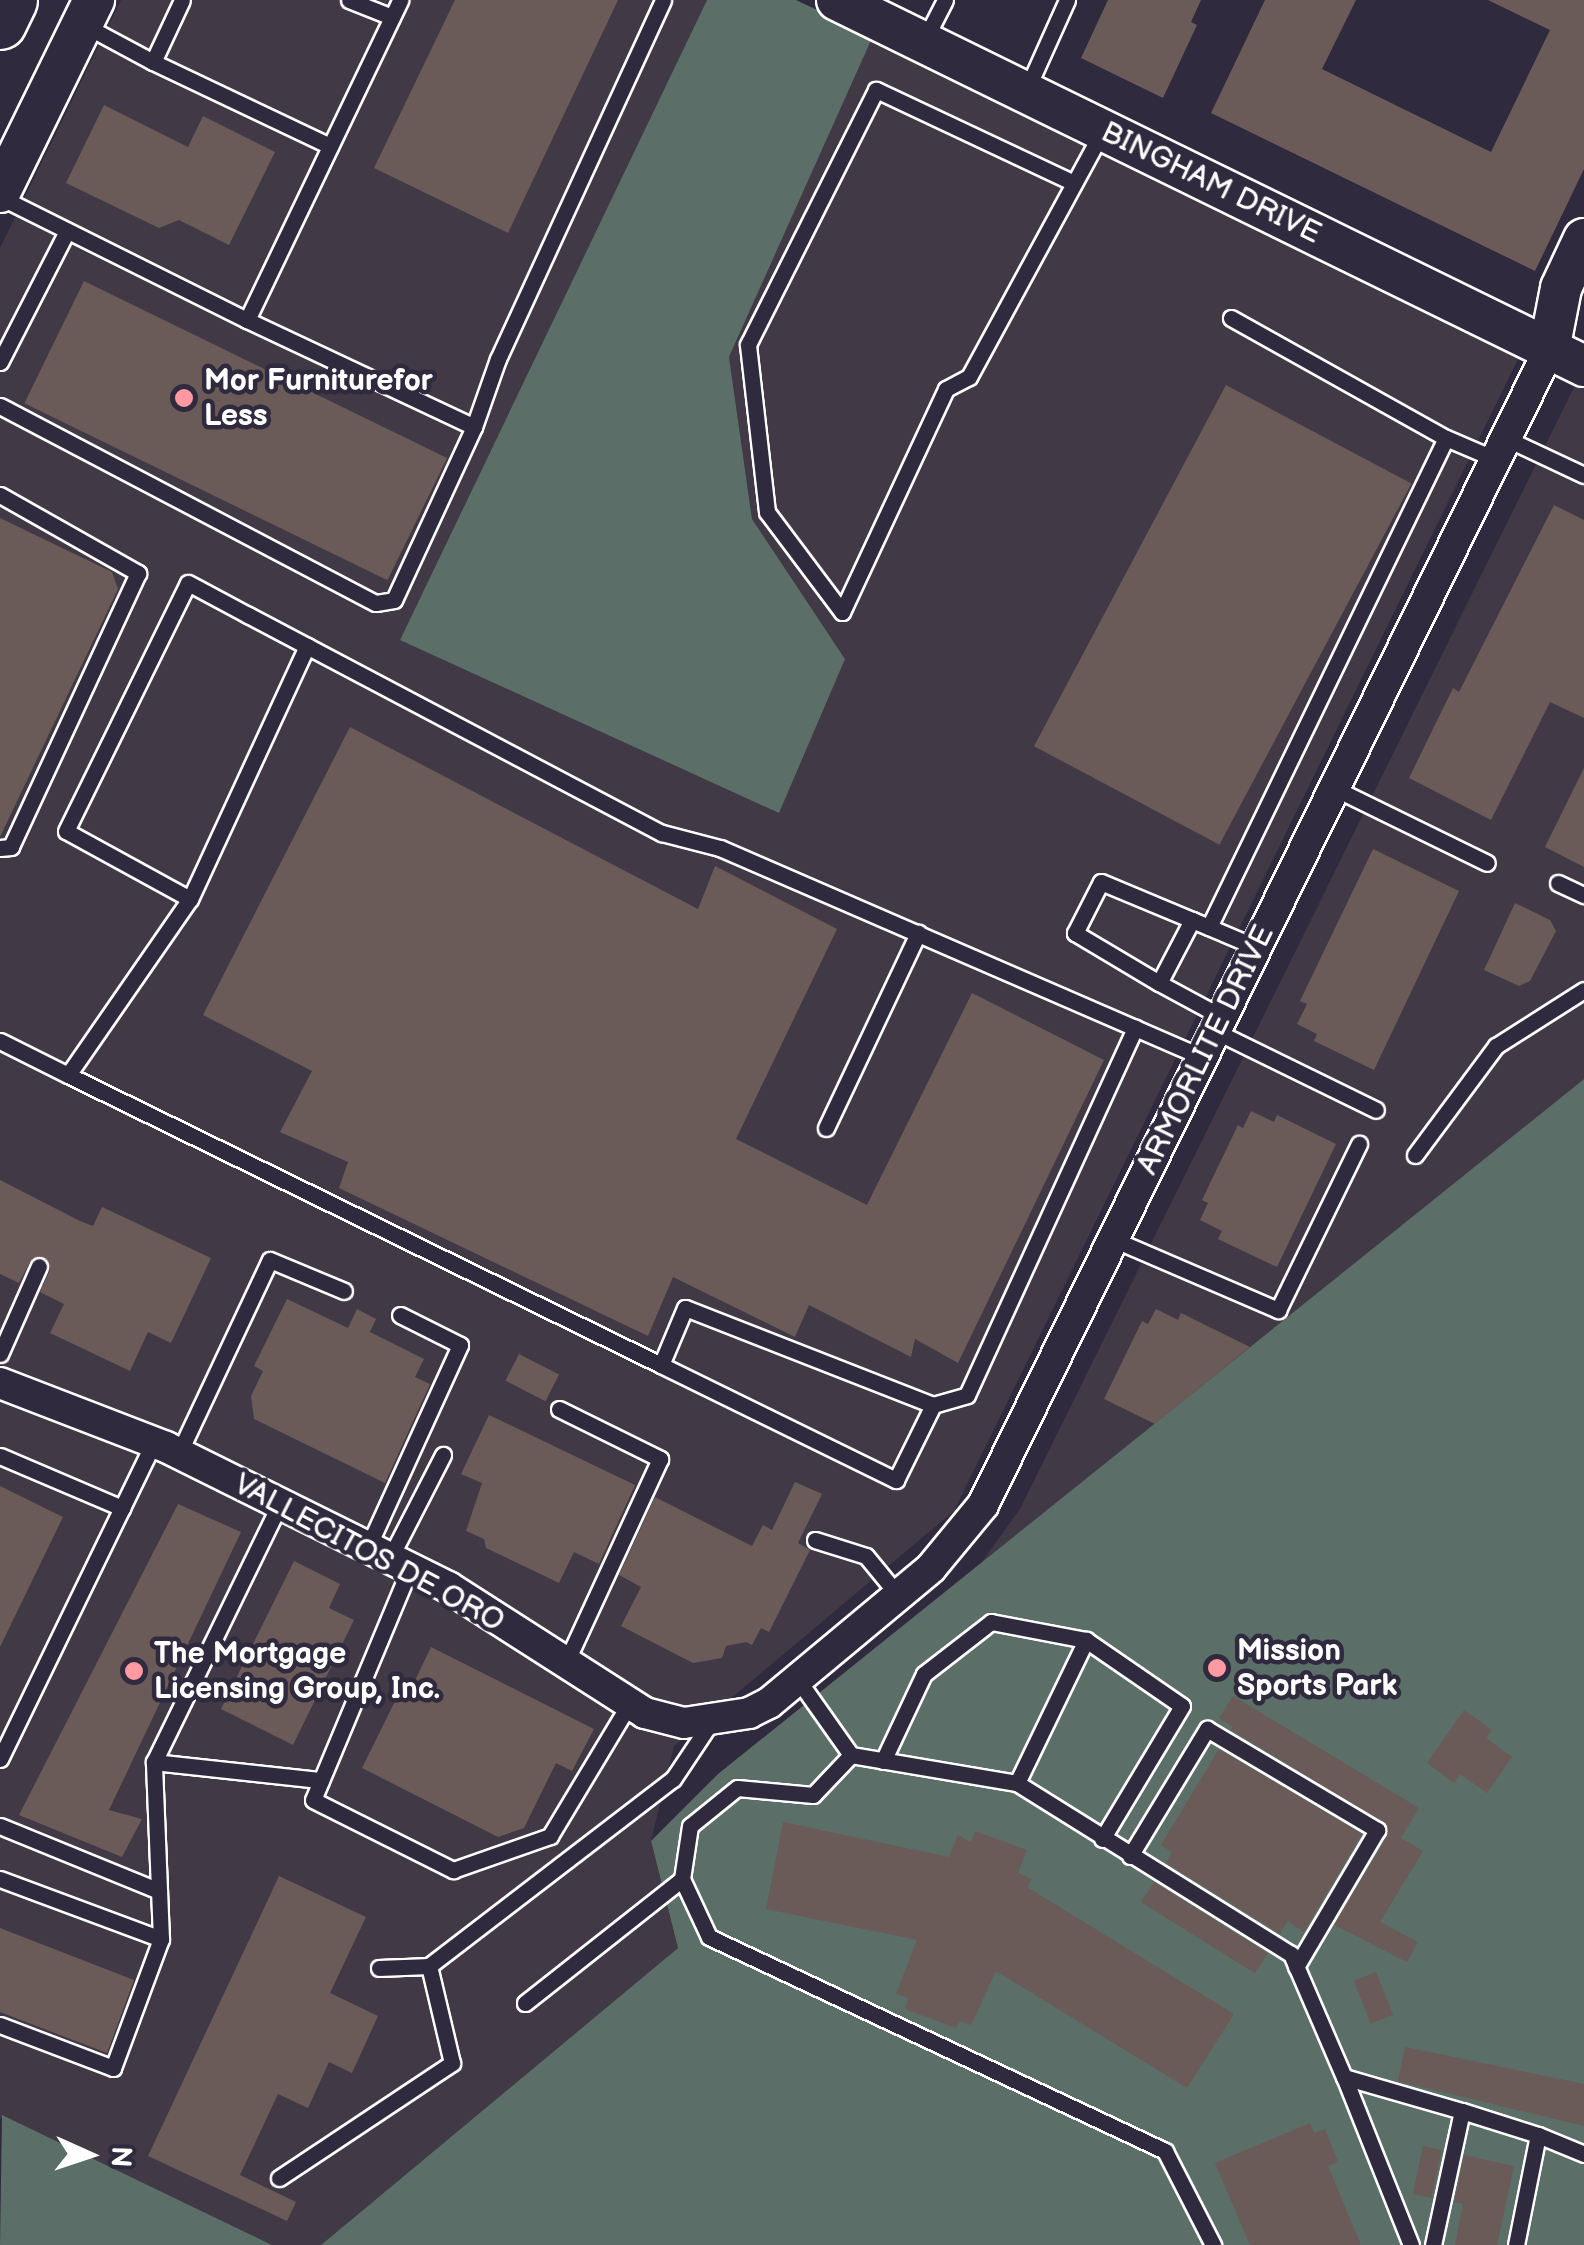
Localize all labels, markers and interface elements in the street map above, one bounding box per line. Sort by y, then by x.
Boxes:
street label: BINGHAM DRIVE [1095,114,1327,252]
place label: Mor Furniturefor Less [204,363,433,434]
marker: Mor Furniturefor Less [173,387,195,409]
street label: ARMORLITE DRIVE [1130,919,1282,1181]
street label: VALLECITOS DE ORO [228,1466,510,1640]
place label: Mission Sports Park [1237,1633,1397,1704]
place label: The Mortgage Licensing Group, Inc. [154,1636,440,1706]
marker: Mission Sports Park [1206,1657,1228,1679]
marker: The Mortgage Licensing Group, Inc. [123,1660,145,1682]
north arrow [40,2105,140,2205]
text: N [103,2145,137,2168]

